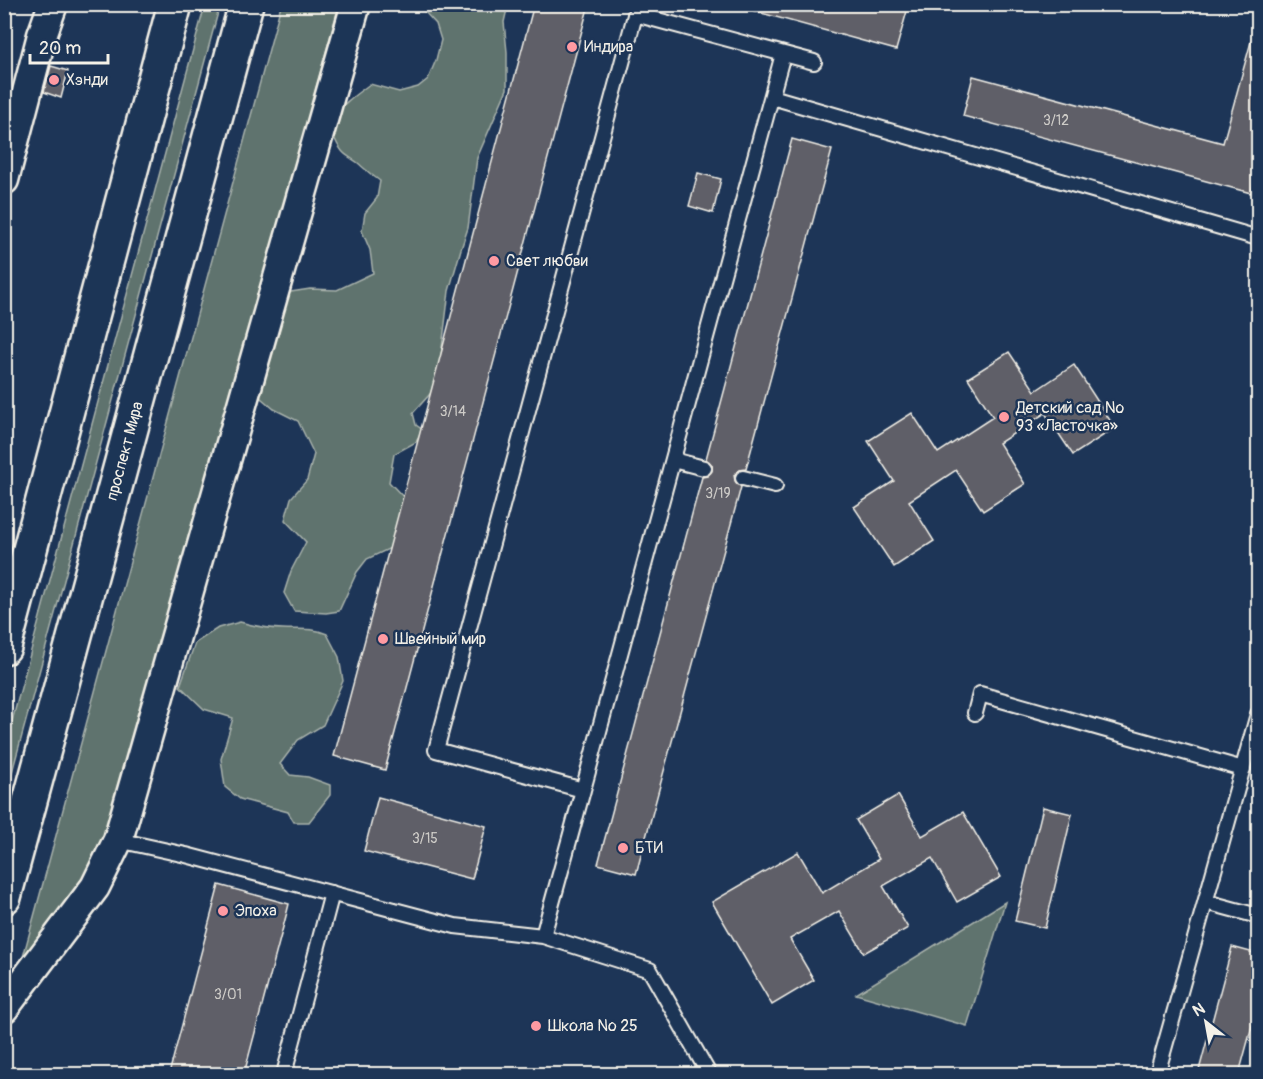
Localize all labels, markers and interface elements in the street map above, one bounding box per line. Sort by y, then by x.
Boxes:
scale bar [30,27,108,65]
text: 20 m [39,37,81,60]
place label: Индира [584,37,633,57]
marker: Индира [565,40,579,54]
place label: Хэнди [66,70,108,90]
marker: Хэнди [47,73,61,87]
house number: 3/12 [1043,112,1069,129]
place label: Свет любви [506,251,588,271]
marker: Свет любви [487,254,501,268]
place label: Детский сад № 93 «Ласточка» [1015,398,1124,436]
street label: проспект Мира [102,399,148,503]
house number: 3/14 [440,403,466,420]
marker: Детский сад № 93 «Ласточка» [997,410,1011,424]
house number: 3/19 [705,485,731,502]
place label: Швейный мир [395,629,486,649]
marker: Швейный мир [376,632,390,646]
house number: 3/15 [412,830,438,847]
place label: БТИ [635,838,663,858]
marker: БТИ [616,841,630,855]
place label: Эпоха [235,901,277,921]
marker: Эпоха [216,904,230,918]
house number: 3/01 [214,986,242,1003]
north arrow [1176,992,1236,1052]
text: N [1189,999,1209,1021]
place label: Школа № 25 [548,1016,638,1036]
marker: Школа № 25 [529,1019,543,1033]

